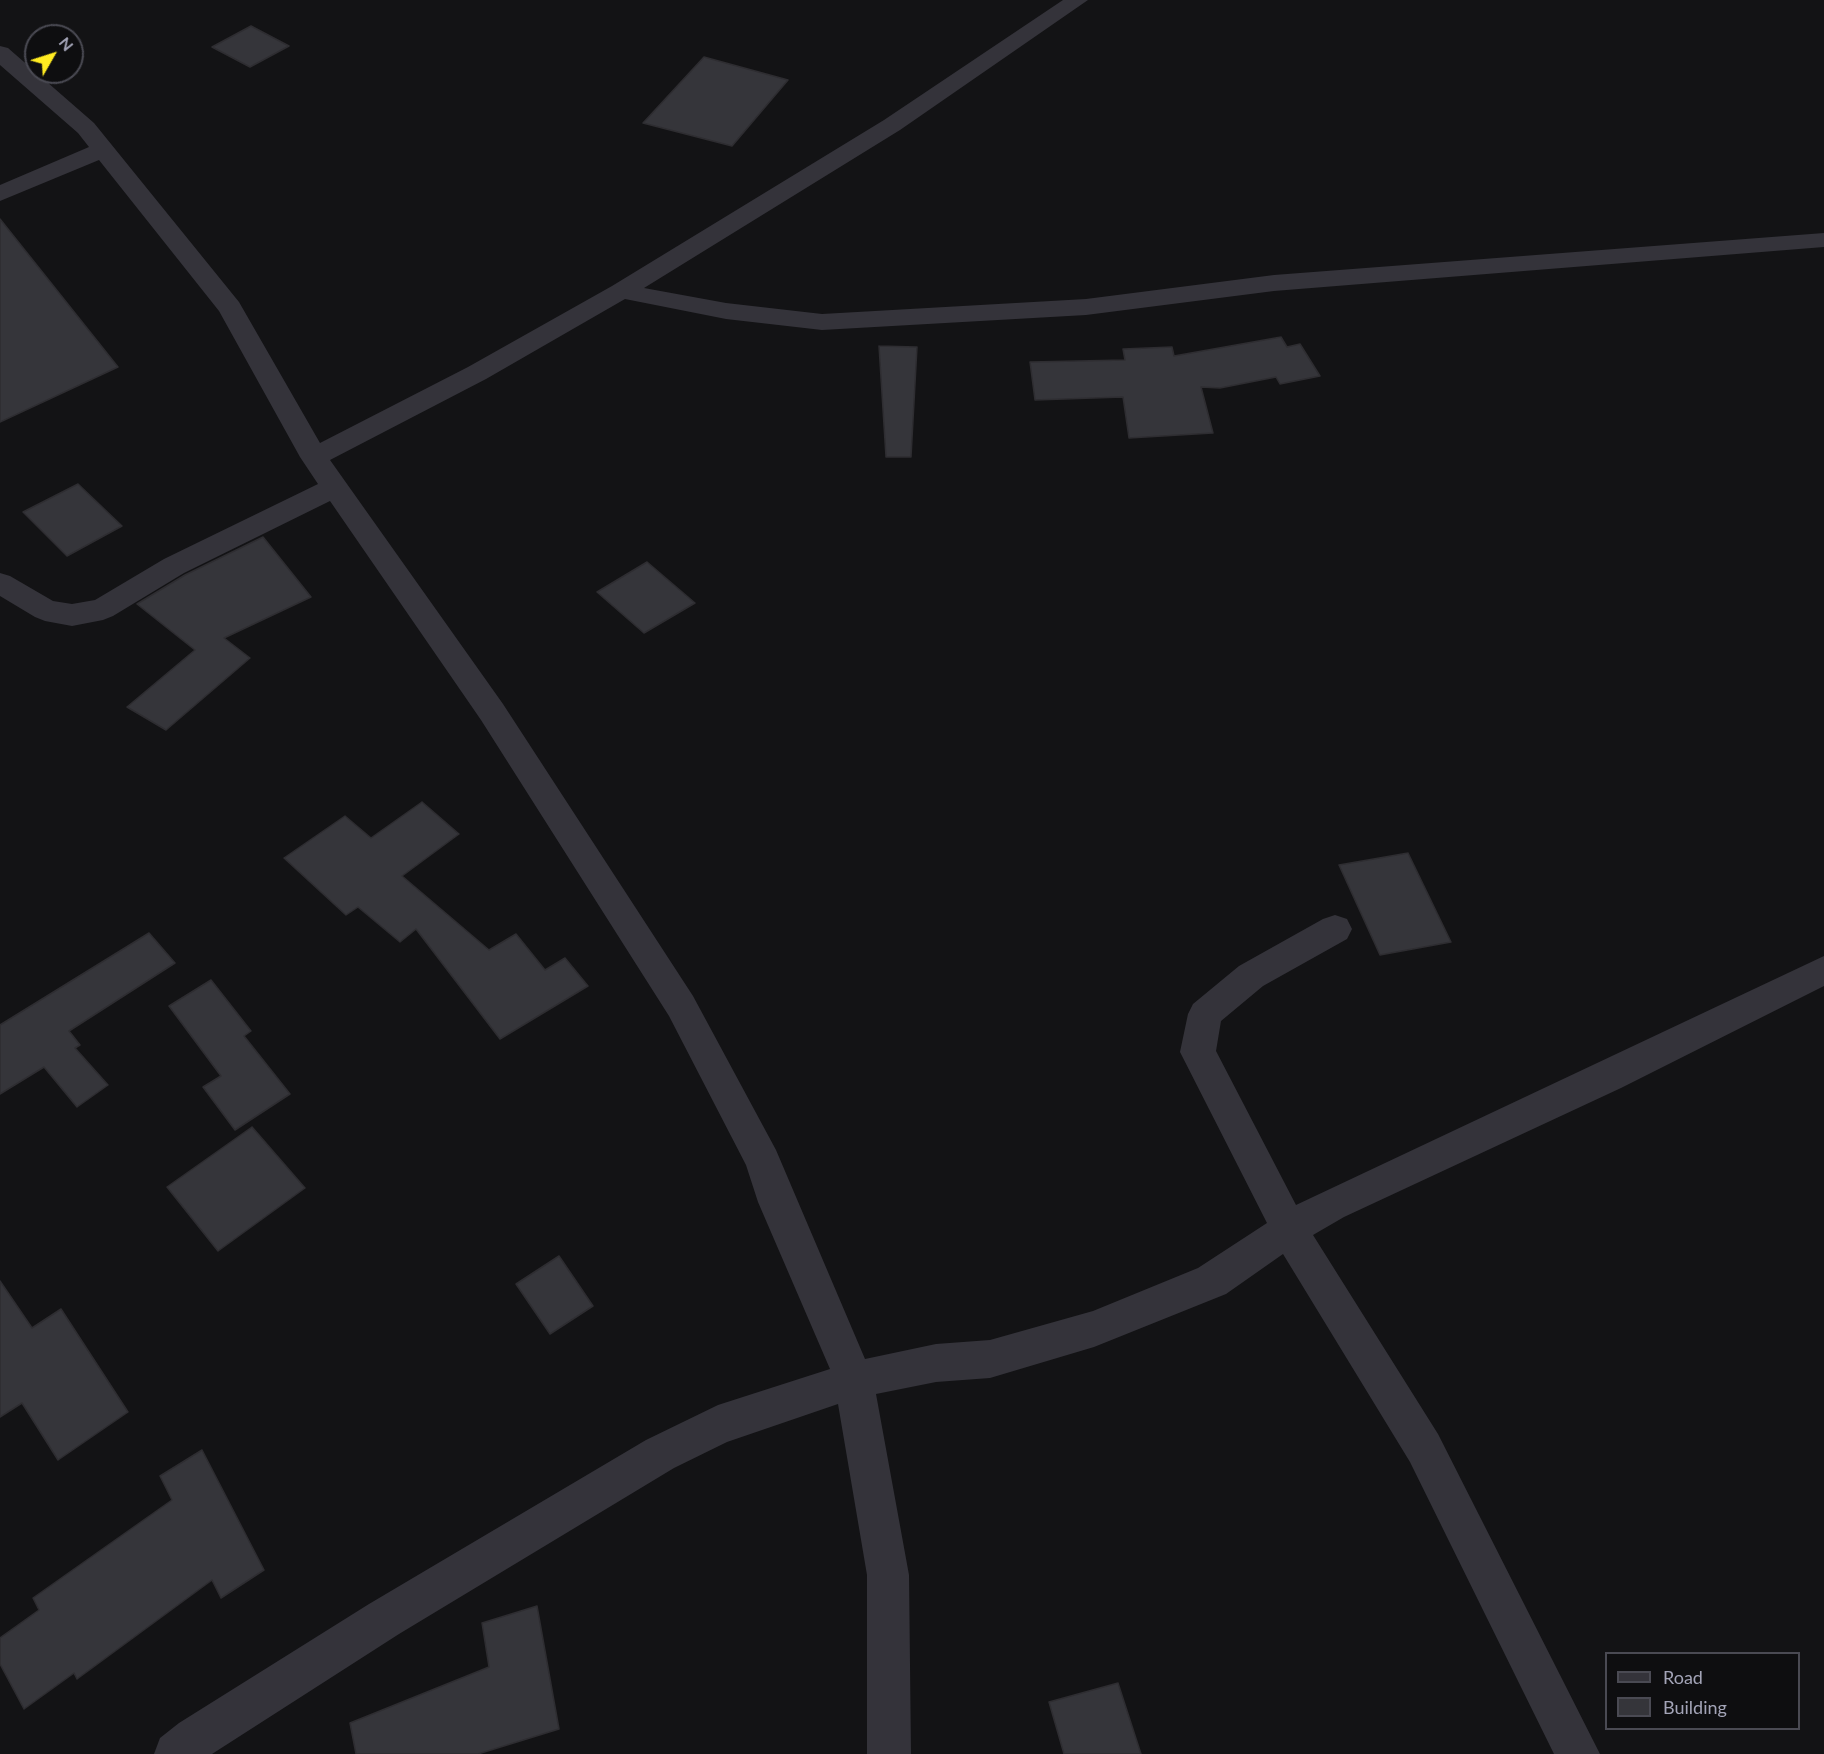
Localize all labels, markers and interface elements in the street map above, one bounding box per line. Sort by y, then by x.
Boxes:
north arrow [24,24,84,84]
text: N [56,33,78,54]
legend [1605,1652,1800,1730]
text: Road [1663,1666,1703,1688]
text: Building [1663,1696,1727,1718]

